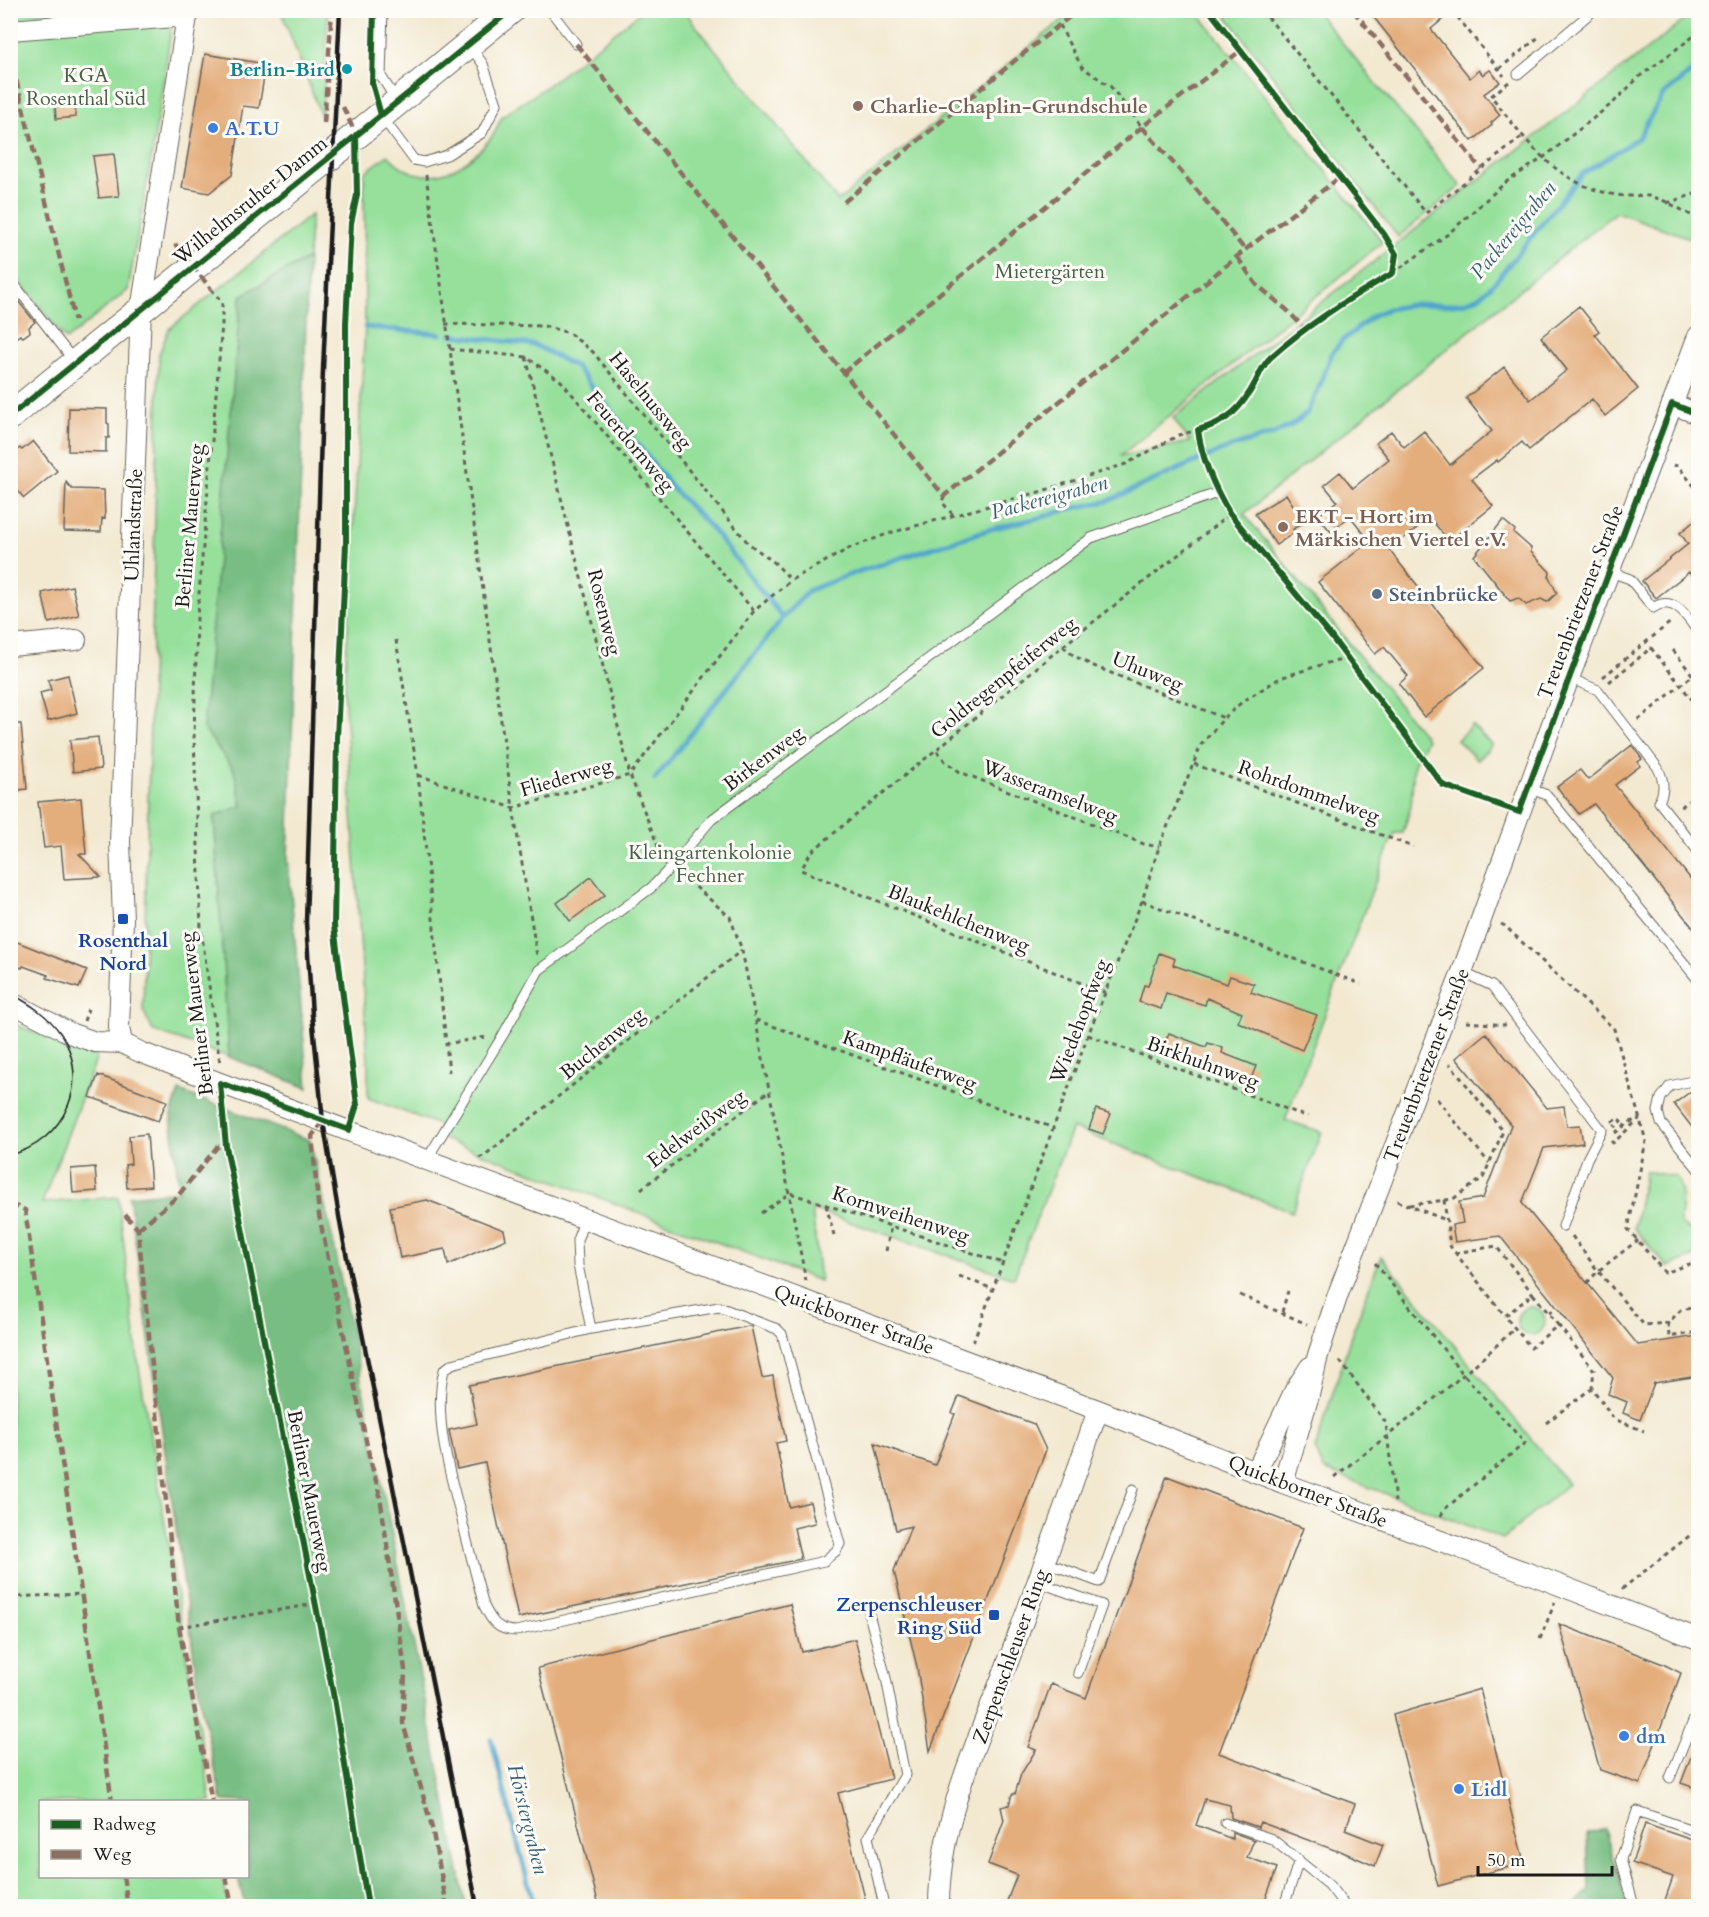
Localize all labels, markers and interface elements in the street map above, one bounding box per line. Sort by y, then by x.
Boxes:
place label: Berlin-Bird [229,56,336,83]
park label: KGA Rosenthal Süd [26,62,146,112]
marker: Berlin-Bird [340,62,354,76]
place label: Charlie-Chaplin-Grundschule [870,93,1148,120]
marker: Charlie-Chaplin-Grundschule [851,99,865,113]
place label: A.T.U [225,115,280,142]
marker: A.T.U [206,121,220,135]
street label: Wilhelmsruher Damm [167,130,333,272]
water label: Packereigraben [1464,174,1564,286]
park label: Mietergärten [995,258,1106,285]
street label: Haselnussweg [603,346,699,455]
street label: Feuerdornweg [580,385,681,498]
street label: Berliner Mauerweg [169,442,210,609]
street label: Uhlandstraße [118,468,149,582]
water label: Packereigraben [987,468,1112,527]
street label: Treuenbrietzener Straße [1531,501,1630,703]
place label: EKT - Hort im Märkischen Viertel e.V. [1295,503,1506,553]
marker: EKT - Hort im Märkischen Viertel e.V. [1276,520,1290,534]
street label: Rosenweg [581,566,628,659]
place label: Steinbrücke [1389,581,1498,608]
marker: Steinbrücke [1370,587,1384,601]
street label: Goldregenpfeiferweg [925,610,1083,745]
street label: Uhuweg [1108,645,1188,698]
street label: Birkenweg [718,719,810,797]
street label: Fliederweg [517,751,616,803]
street label: Wasseramselweg [977,753,1122,830]
street label: Rohrdommelweg [1234,753,1384,830]
park label: Kleingartenkolonie Fechner [628,839,792,889]
street label: Blaukehlchenweg [884,878,1035,960]
marker: Rosenthal Nord [116,912,130,926]
place label: Rosenthal Nord [78,927,168,977]
street label: Berliner Mauerweg [173,930,220,1097]
street label: Wiedehopfweg [1043,954,1116,1088]
street label: Treuenbrietzener Straße [1377,964,1476,1166]
street label: Buchenweg [554,1000,651,1086]
street label: Kampfläuferweg [839,1024,981,1098]
street label: Birkhuhnweg [1143,1030,1264,1096]
street label: Edelweißweg [642,1082,751,1174]
street label: Kornweihenweg [829,1180,974,1250]
street label: Quickborner Straße [770,1278,938,1361]
street label: Berliner Mauerweg [281,1408,339,1575]
street label: Quickborner Straße [1224,1449,1392,1534]
street label: Zerpenschleuser Ring [966,1564,1055,1747]
place label: Zerpenschleuser Ring Süd [836,1591,983,1641]
marker: Zerpenschleuser Ring Süd [987,1608,1001,1622]
place label: dm [1636,1723,1666,1750]
marker: dm [1617,1729,1631,1743]
water label: Hörstergraben [500,1761,555,1878]
place label: Lidl [1471,1776,1507,1803]
marker: Lidl [1452,1782,1466,1796]
legend [39,1800,249,1878]
text: Radweg [93,1812,156,1837]
scale bar [1478,1839,1612,1877]
text: Weg [92,1842,132,1867]
text: 50 m [1487,1848,1526,1873]

